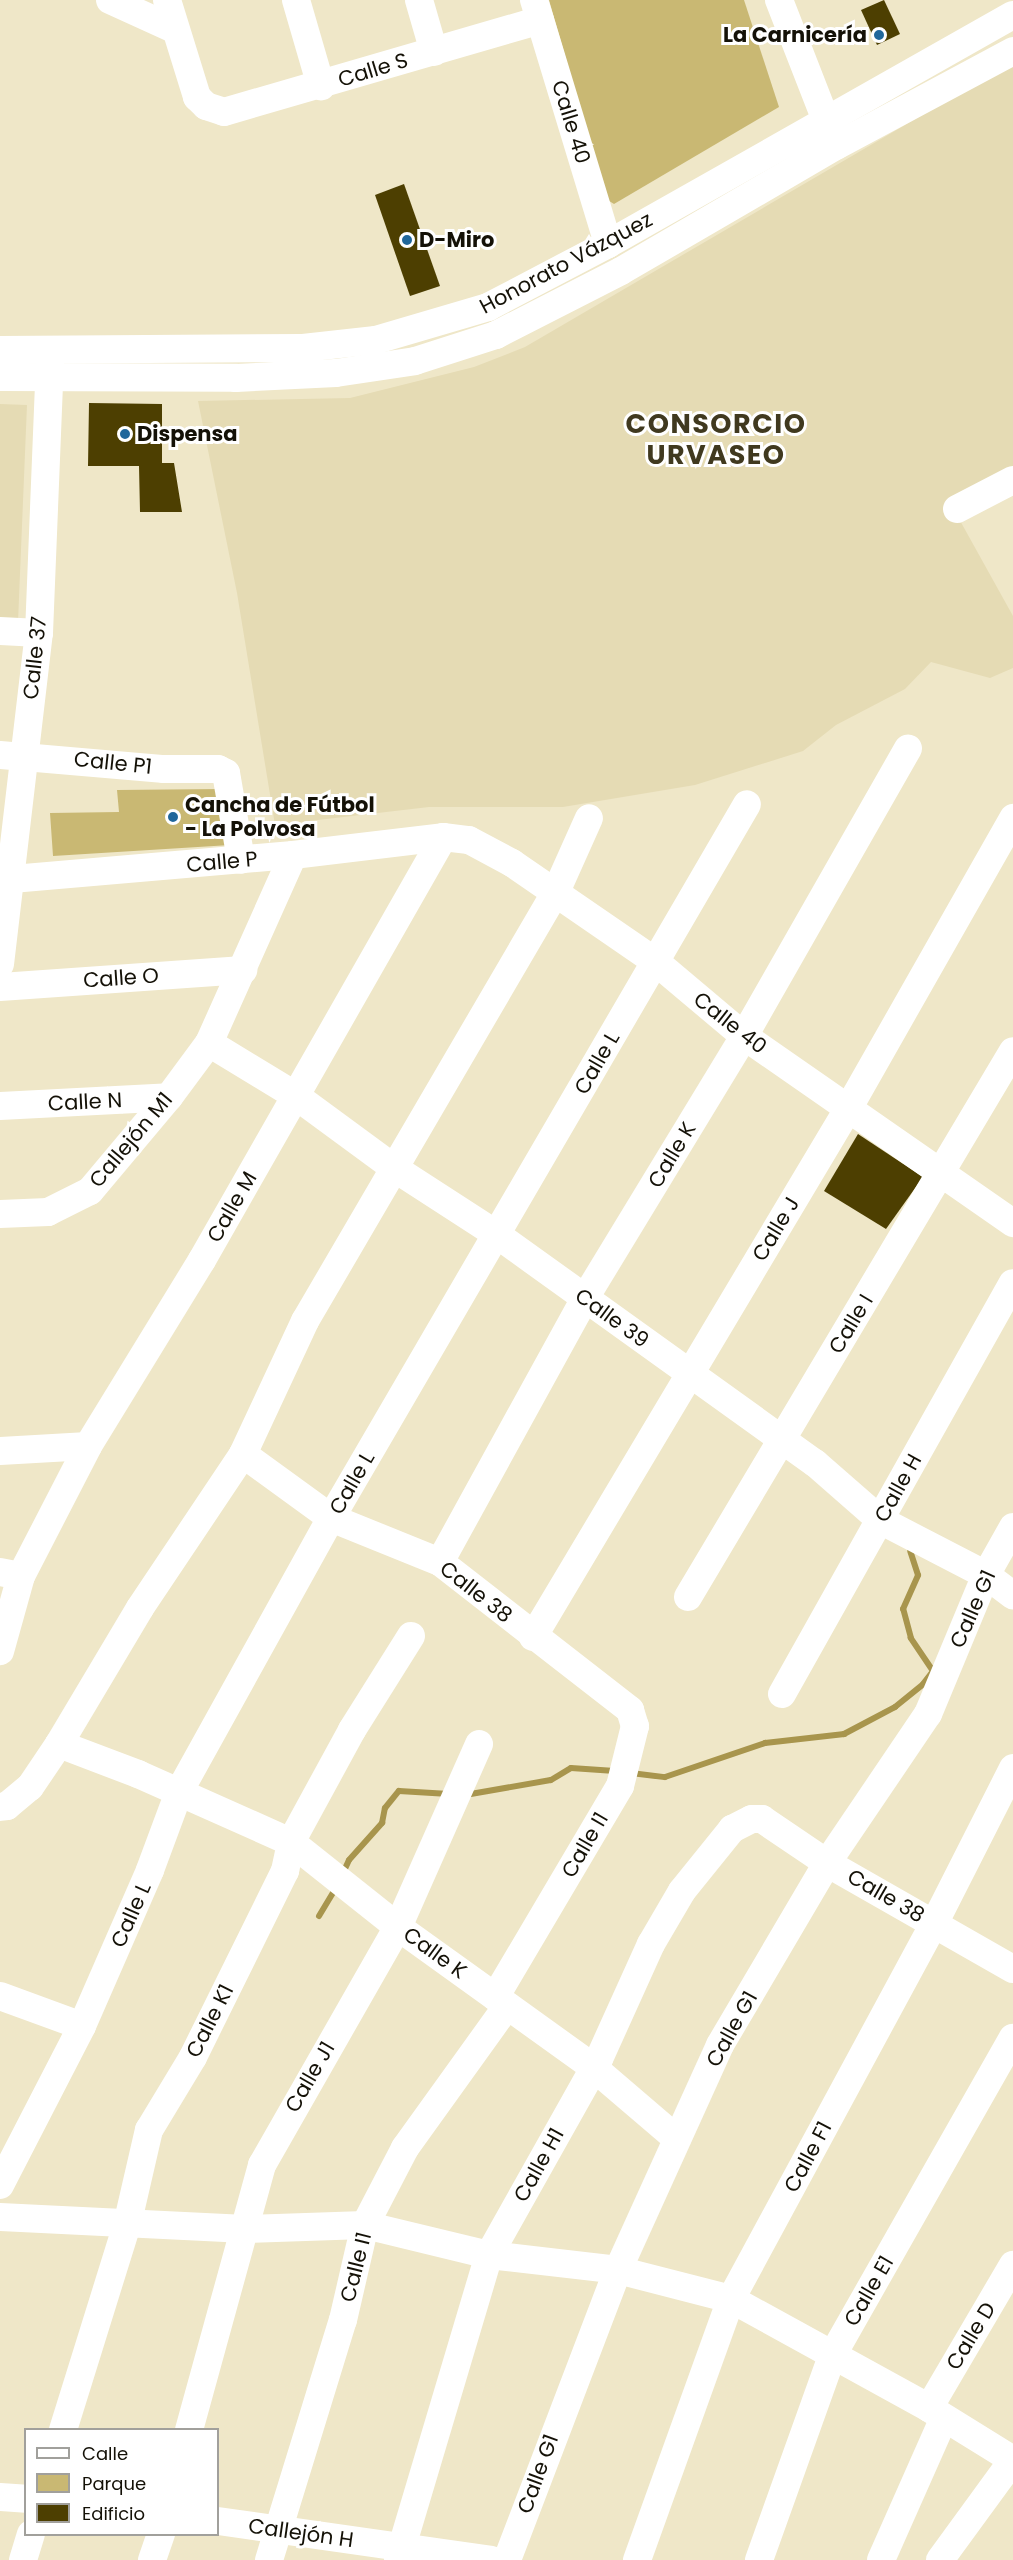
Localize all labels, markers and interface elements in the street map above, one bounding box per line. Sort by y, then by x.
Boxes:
place label: La Carnicería [723,22,867,48]
marker: La Carnicería [872,28,886,42]
street label: Calle S [335,47,411,93]
street label: Calle 40 [546,77,596,167]
street label: Honorato Vázquez [475,207,657,319]
place label: D-Miro [419,227,494,253]
marker: D-Miro [400,233,414,247]
district label: CONSORCIO URVASEO [626,407,806,470]
place label: Dispensa [137,421,238,447]
marker: Dispensa [118,427,132,441]
street label: Calle 37 [18,615,52,701]
street label: Calle P1 [73,746,153,780]
place label: Cancha de Fútbol - La Polvosa [185,792,375,842]
marker: Cancha de Fútbol - La Polvosa [166,810,180,824]
street label: Calle P [185,846,259,878]
street label: Calle O [82,963,160,993]
street label: Calle 40 [688,987,772,1059]
street label: Calle L [569,1027,625,1099]
street label: Calle N [47,1087,123,1117]
street label: Callejón M1 [84,1087,178,1193]
street label: Calle K [643,1118,701,1192]
street label: Calle M [202,1167,262,1247]
street label: Calle J [747,1192,805,1266]
street label: Calle 39 [570,1283,654,1353]
street label: Calle I [824,1290,878,1358]
street label: Calle L [324,1447,380,1519]
street label: Calle H [869,1450,927,1526]
street label: Calle 38 [435,1556,517,1628]
street label: Calle G1 [945,1566,1001,1652]
street label: Calle I1 [556,1808,614,1882]
street label: Calle 38 [843,1864,929,1928]
street label: Calle L [106,1879,156,1951]
street label: Calle K [398,1922,472,1984]
street label: Calle K1 [181,1980,239,2062]
street label: Calle G1 [701,1987,763,2071]
street label: Calle J1 [280,2037,340,2117]
street label: Calle F1 [779,2117,837,2197]
street label: Calle H1 [508,2124,570,2206]
street label: Calle I1 [335,2229,377,2305]
street label: Calle E1 [839,2251,899,2331]
street label: Calle D [941,2298,1001,2374]
legend [24,2428,219,2536]
street label: Calle G1 [512,2431,564,2517]
text: Calle [82,2441,128,2466]
text: Parque [82,2471,146,2496]
text: Edificio [82,2501,145,2526]
street label: Callejón H [247,2513,355,2553]

